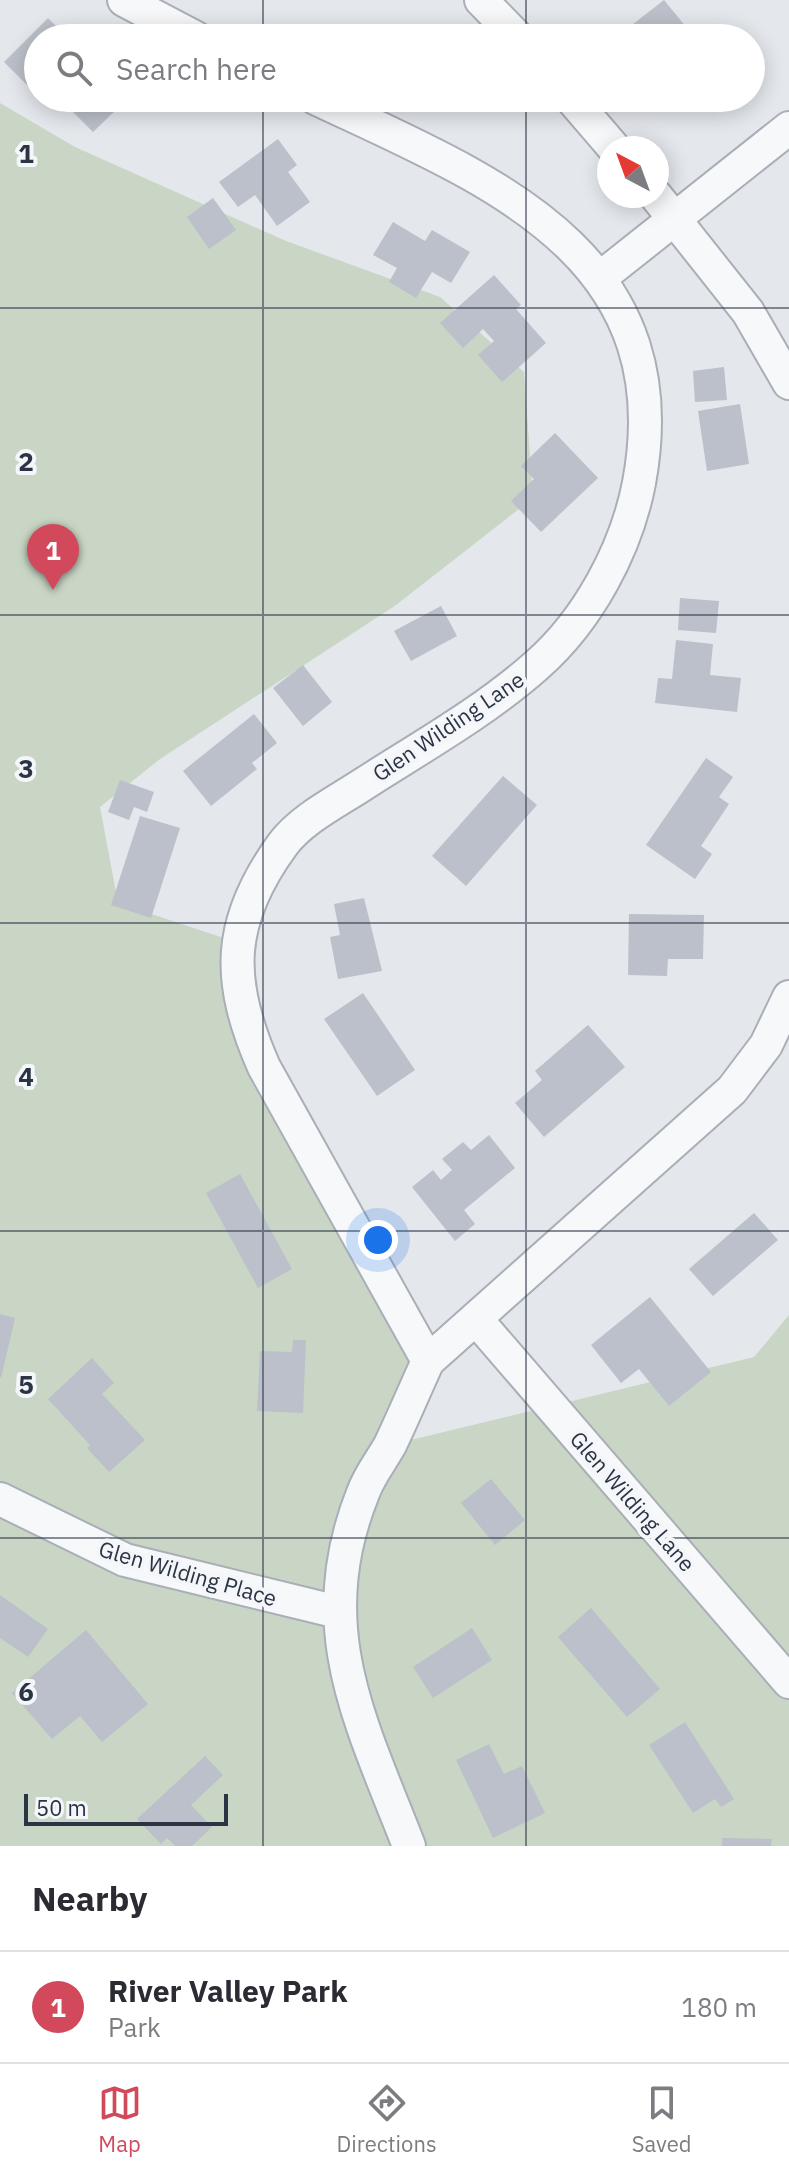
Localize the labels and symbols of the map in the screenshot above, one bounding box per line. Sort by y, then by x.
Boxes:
text: 1 [18,136,34,170]
north arrow [597,136,669,208]
text: 2 [18,444,34,478]
pin: 1 [27,524,79,590]
street label: Glen Wilding Lane [367,664,529,788]
text: 3 [18,751,34,785]
text: 4 [18,1059,34,1093]
your location [358,1220,398,1260]
text: 5 [18,1367,34,1401]
street label: Glen Wilding Lane [564,1425,702,1577]
street label: Glen Wilding Place [96,1534,280,1612]
text: 6 [18,1674,34,1708]
scale bar [24,1790,228,1826]

